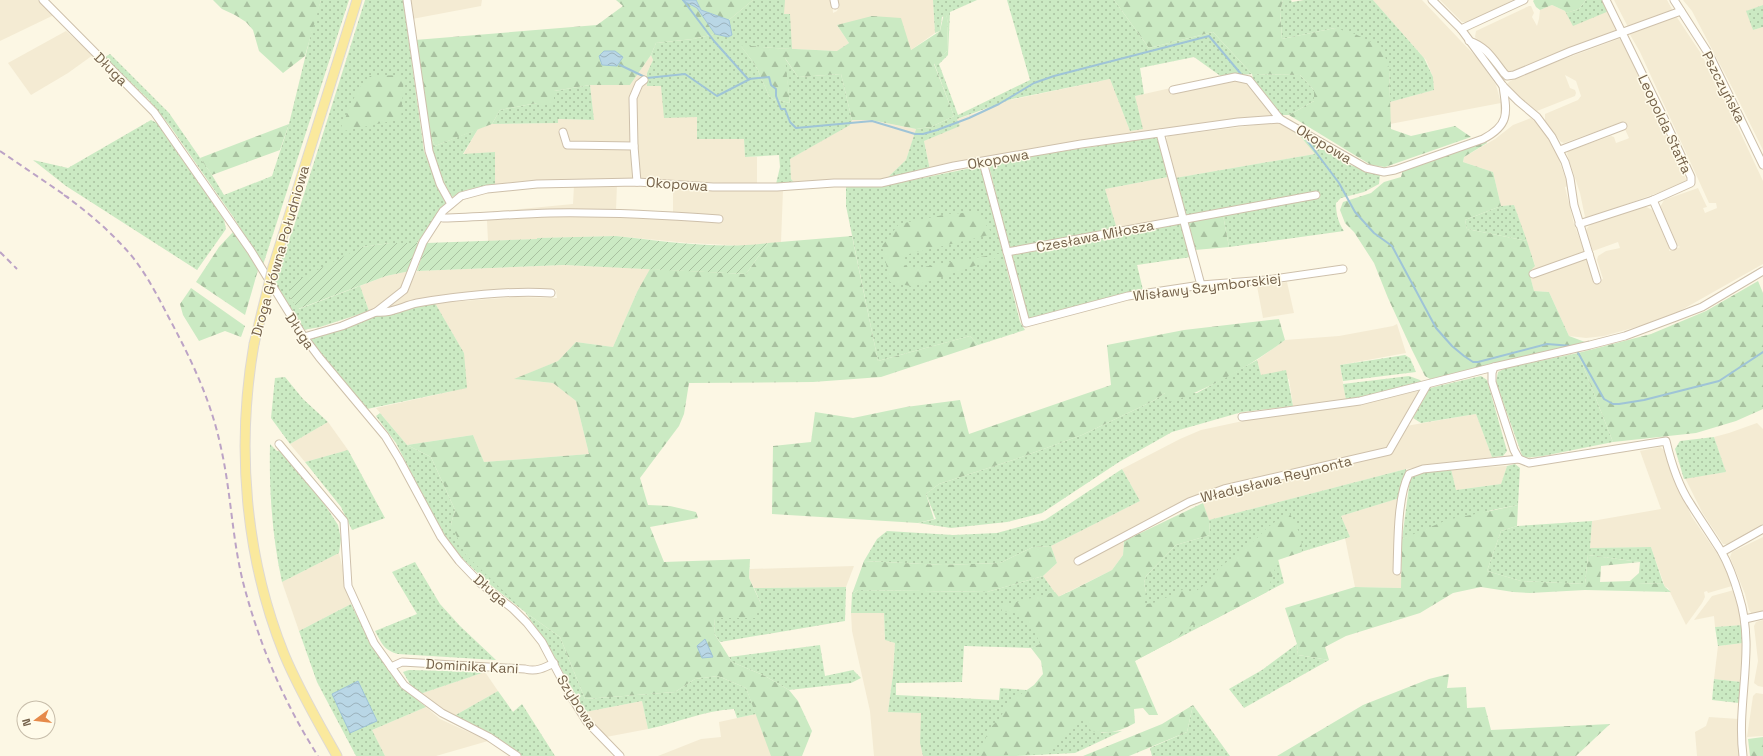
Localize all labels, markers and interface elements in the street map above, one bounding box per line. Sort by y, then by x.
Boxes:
street label: Długa [90,48,132,90]
street label: Pszczyńska [1698,48,1750,126]
street label: Leopolda Staffa [1634,71,1696,177]
street label: Okopowa [1293,120,1355,168]
street label: Okopowa [966,145,1030,173]
street label: Droga Główna Południowa [247,163,313,339]
street label: Okopowa [646,173,708,195]
street label: Czesława Miłosza [1035,216,1155,256]
street label: Wisławy Szymborskiej [1132,269,1282,305]
street label: Długa [281,309,319,353]
street label: Władysława Reymonta [1199,451,1353,507]
street label: Długa [470,570,512,610]
street label: Dominika Kani [425,655,519,677]
street label: Szybowa [553,671,601,733]
north arrow [16,700,56,740]
text: N [19,717,34,728]

